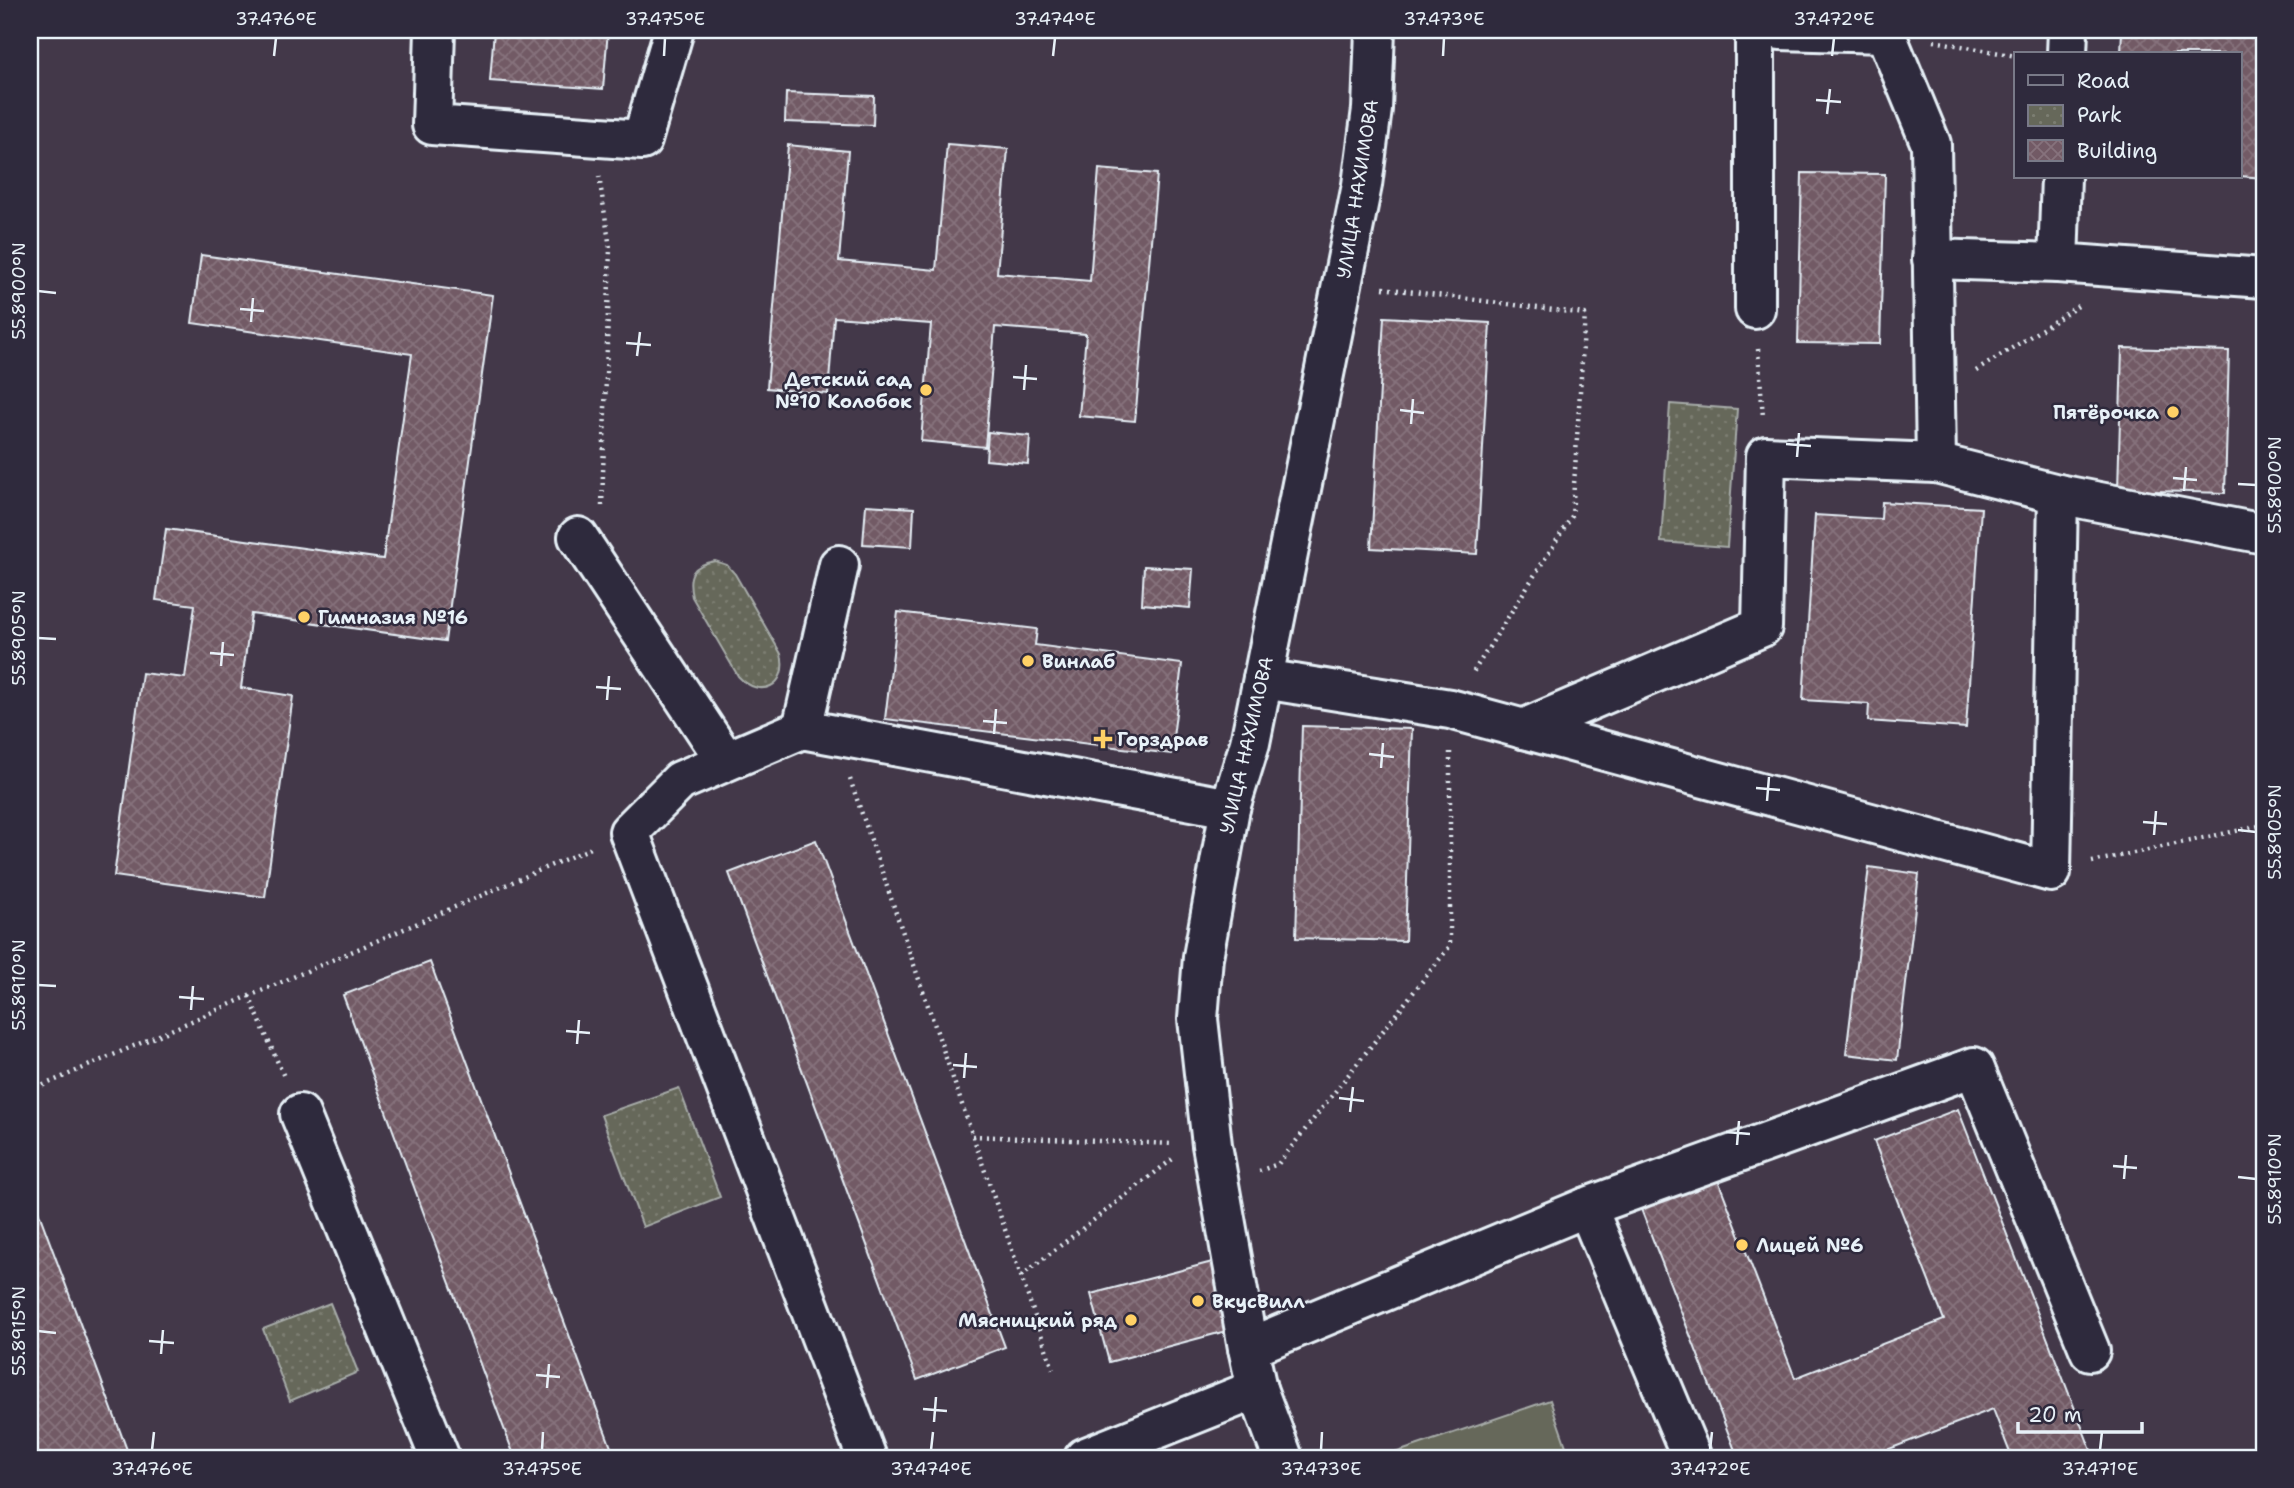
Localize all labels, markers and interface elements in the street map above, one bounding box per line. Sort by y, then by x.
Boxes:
text: 37.476°E [235,7,317,31]
text: 37.475°E [625,7,705,31]
text: 37.474°E [1014,7,1096,31]
text: 37.473°E [1403,7,1485,31]
text: 37.472°E [1794,7,1874,31]
legend [2014,52,2242,178]
text: Road [2077,67,2130,95]
street label: УЛИЦА НАХИМОВА [1331,97,1384,281]
text: Park [2077,101,2122,129]
text: Building [2077,137,2157,165]
text: 55.8900°N [7,242,31,340]
place label: Детский сад №10 Колобок [775,367,913,414]
marker: Детский сад №10 Колобок [918,382,934,398]
place label: Пятёрочка [2053,400,2159,425]
marker: Пятёрочка [2165,404,2181,420]
text: 55.8900°N [2263,436,2287,534]
text: 55.8905°N [7,590,31,686]
place label: Гимназия №16 [318,605,468,630]
marker: Гимназия №16 [296,609,312,625]
place label: Винлаб [1042,649,1115,674]
marker: Винлаб [1020,653,1036,669]
street label: УЛИЦА НАХИМОВА [1214,654,1279,836]
place label: Горздрав [1117,727,1209,752]
marker: Горздрав [1095,731,1111,747]
text: 55.8905°N [2263,784,2287,880]
text: 55.8910°N [7,939,31,1031]
text: 55.8910°N [2263,1133,2287,1225]
place label: Лицей №6 [1756,1233,1863,1258]
marker: Лицей №6 [1734,1237,1750,1253]
text: 55.8915°N [7,1286,31,1376]
place label: ВкусВилл [1212,1289,1305,1314]
marker: ВкусВилл [1190,1293,1206,1309]
place label: Мясницкий ряд [958,1308,1118,1333]
marker: Мясницкий ряд [1123,1312,1139,1328]
scale bar [2018,1390,2142,1434]
text: 20 m [2028,1401,2082,1429]
text: 37.476°E [111,1457,193,1481]
text: 37.475°E [502,1457,582,1481]
text: 37.474°E [890,1457,972,1481]
text: 37.473°E [1280,1457,1362,1481]
text: 37.472°E [1670,1457,1750,1481]
text: 37.471°E [2062,1457,2138,1481]

